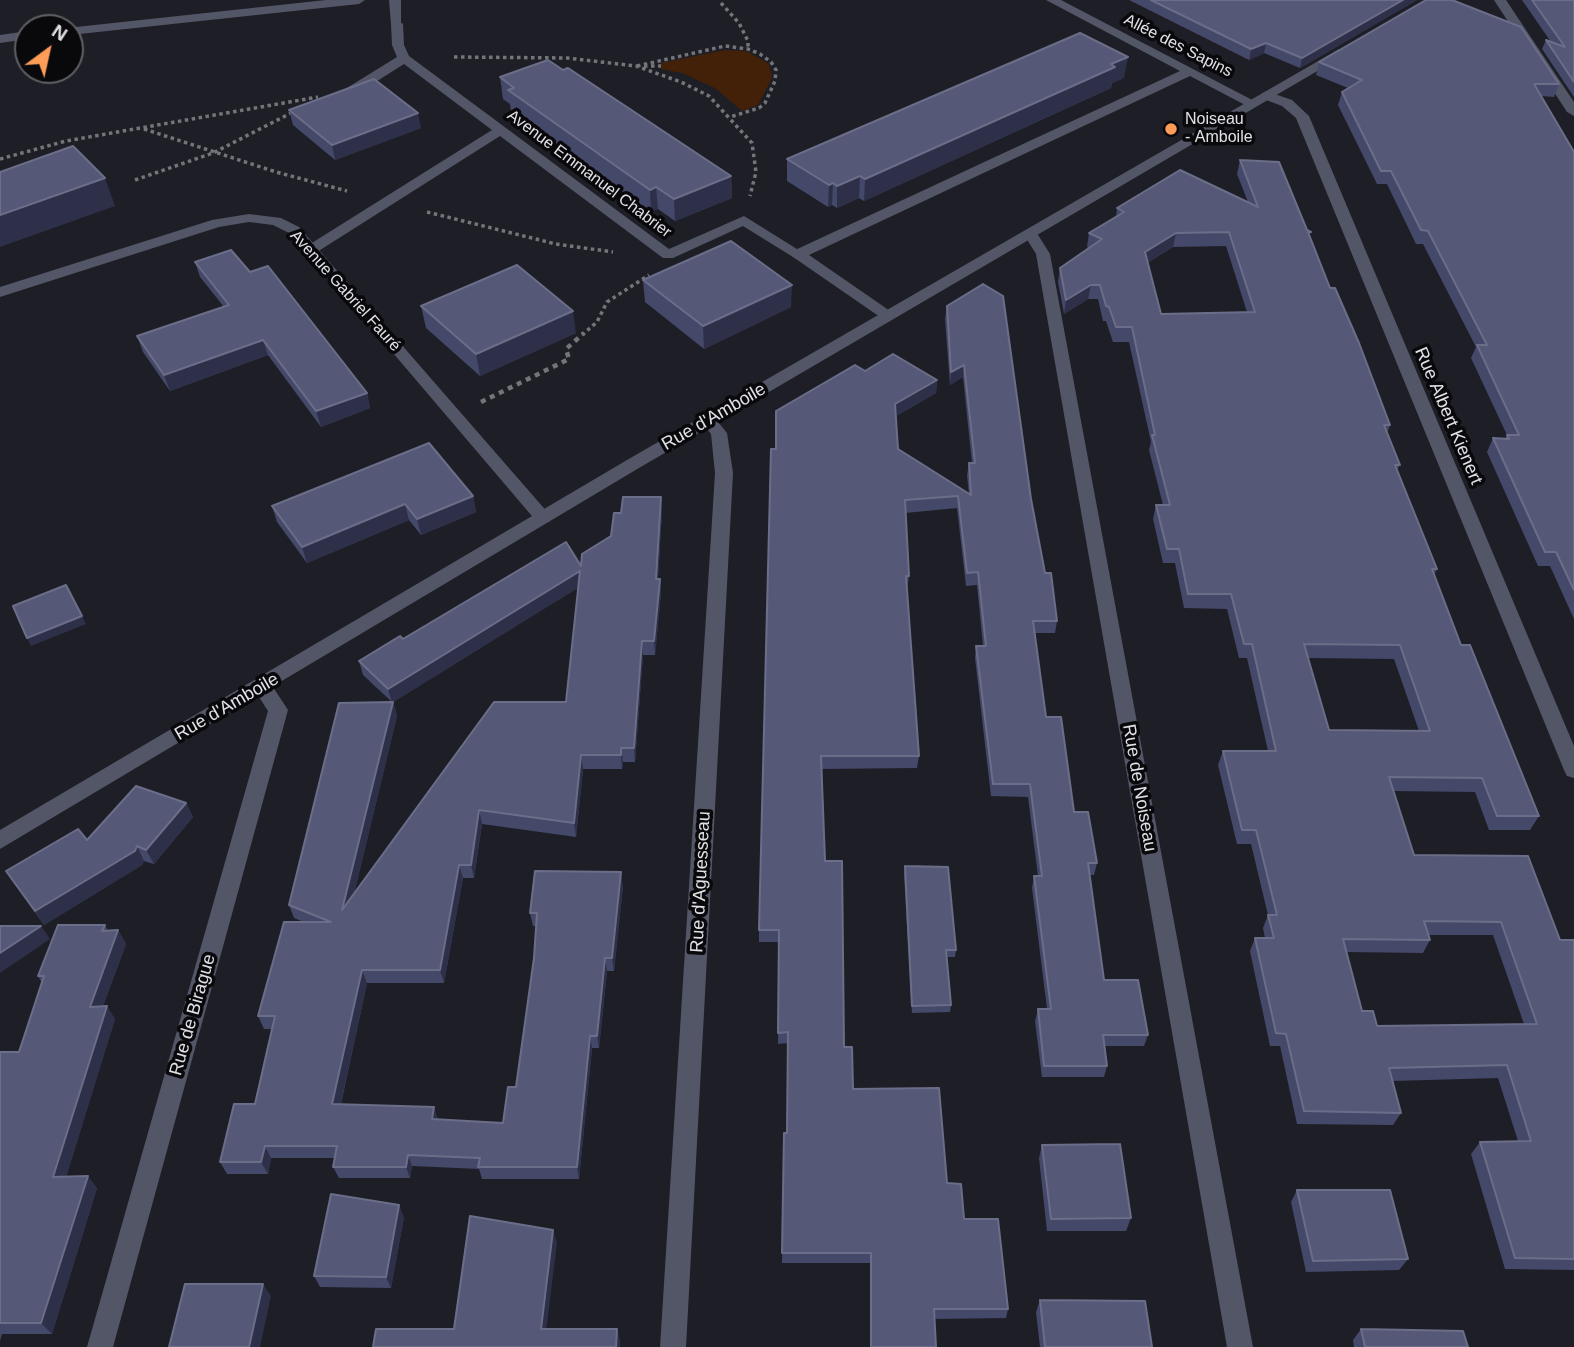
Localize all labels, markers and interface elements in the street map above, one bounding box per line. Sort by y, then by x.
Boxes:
street label: Allée des Sapins [1121,10,1235,82]
north arrow [14,14,84,84]
text: N [48,20,71,45]
street label: Avenue Emmanuel Chabrier [503,106,675,242]
place label: Noiseau - Amboile [1185,110,1253,148]
marker: Noiseau - Amboile [1163,121,1179,137]
street label: Avenue Gabriel Fauré [286,227,404,355]
street label: Rue Albert Kienert [1409,344,1487,488]
street label: Rue d'Amboile [658,379,770,455]
street label: Rue d'Amboile [171,669,283,745]
street label: Rue de Noiseau [1117,723,1161,853]
street label: Rue d'Aguesseau [687,811,715,953]
street label: Rue de Birague [165,952,221,1078]

